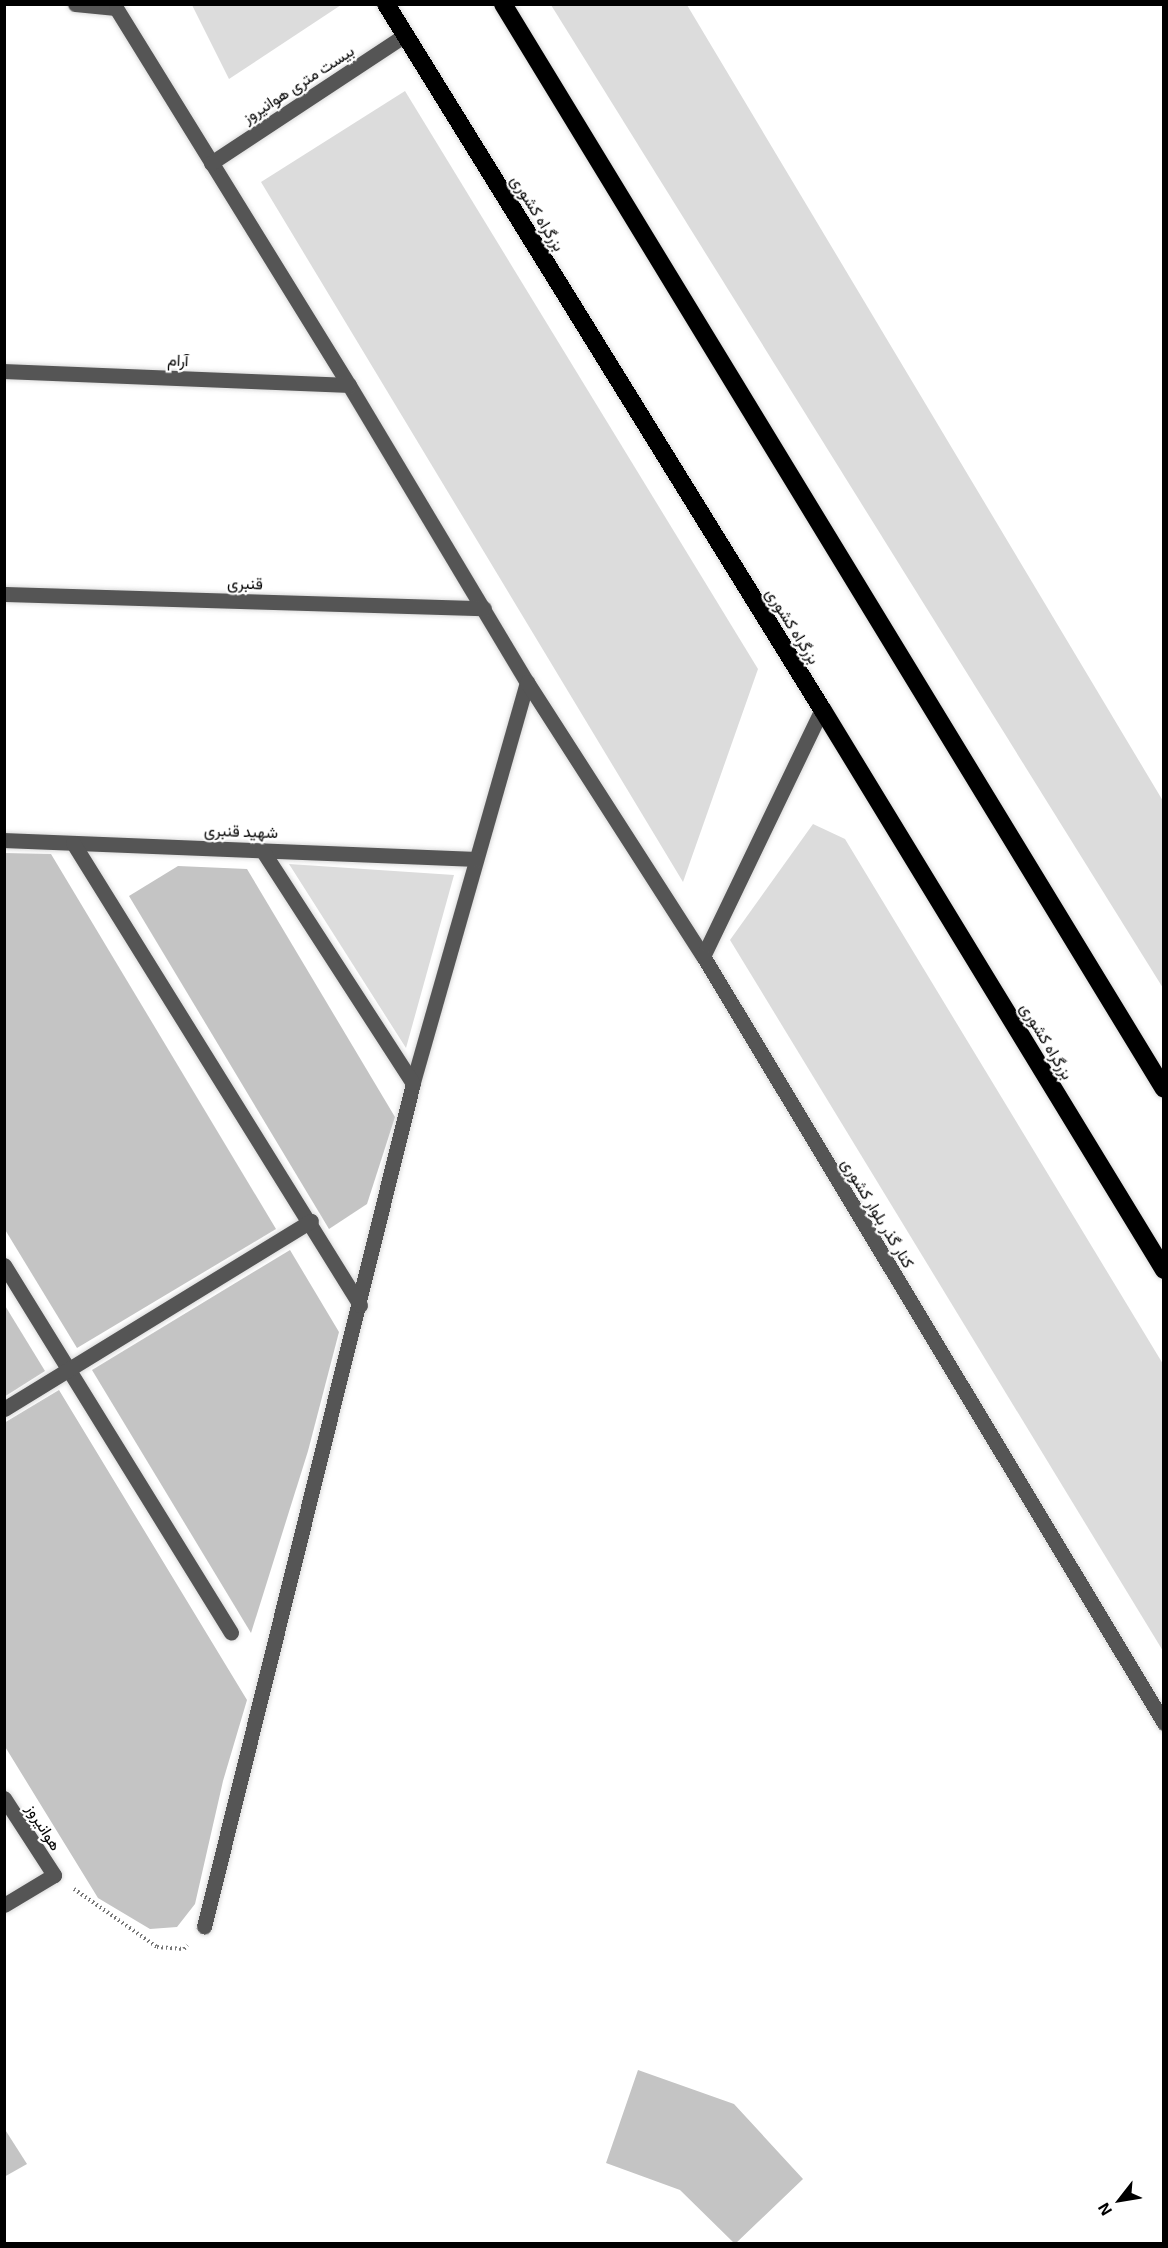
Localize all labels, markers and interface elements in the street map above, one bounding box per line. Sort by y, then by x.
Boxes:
street label: بیست متری هوانیروز [239,41,357,127]
street label: بزرگراه کشوری [507,171,569,255]
street label: آرام [167,350,189,370]
street label: قنبری [227,573,263,593]
street label: بزرگراه کشوری [762,584,824,668]
street label: شهید قنبری [204,820,278,842]
street label: بزرگراه کشوری [1017,999,1077,1083]
street label: کنار گذر بلوار کشوری [838,1155,918,1271]
street label: هوانیروز [22,1800,66,1854]
north arrow [1090,2170,1150,2230]
text: N [1093,2200,1115,2219]

